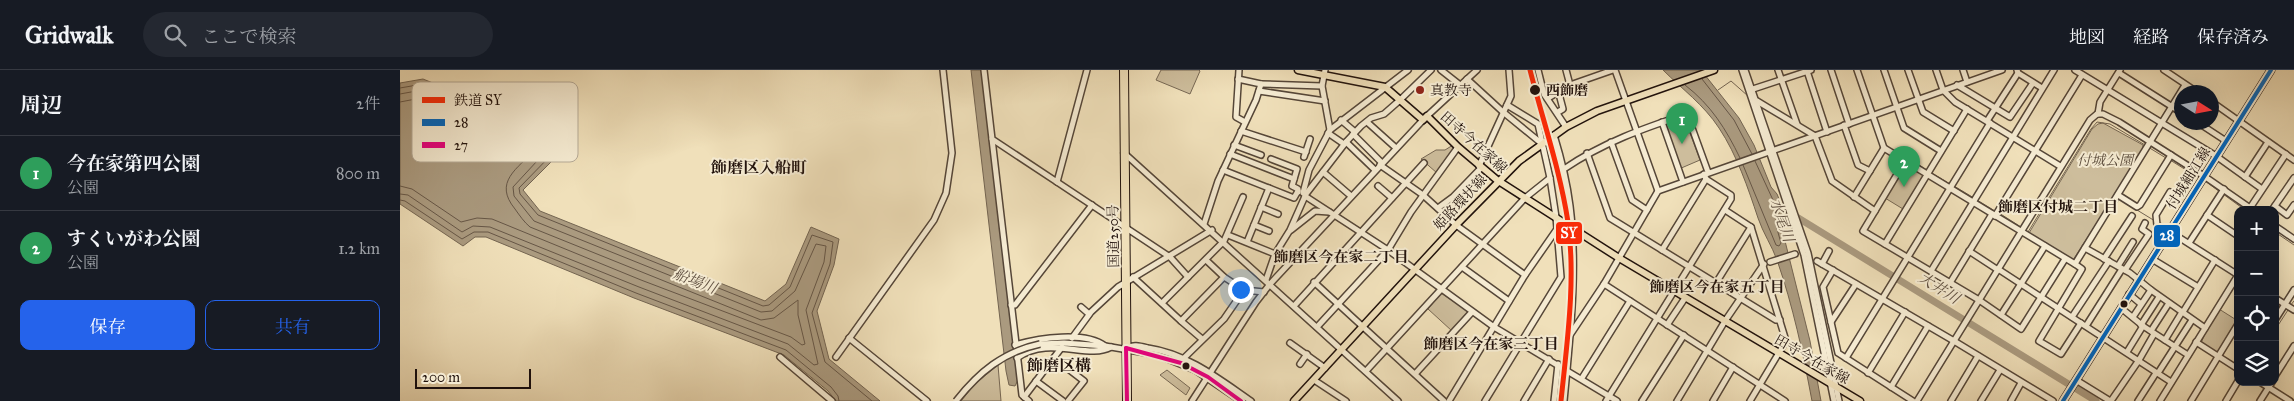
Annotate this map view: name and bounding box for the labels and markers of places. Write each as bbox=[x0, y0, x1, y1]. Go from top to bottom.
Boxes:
place label: 真教寺 bbox=[1430, 82, 1472, 99]
place label: 西飾磨 bbox=[1546, 82, 1588, 99]
marker: 西飾磨 bbox=[1528, 83, 1542, 97]
marker: 真教寺 bbox=[1414, 84, 1426, 96]
pin: 1 bbox=[1666, 103, 1698, 144]
pin: 2 bbox=[1888, 146, 1920, 187]
unlabelled marker bbox=[2119, 299, 2129, 309]
unlabelled marker bbox=[1181, 361, 1191, 371]

